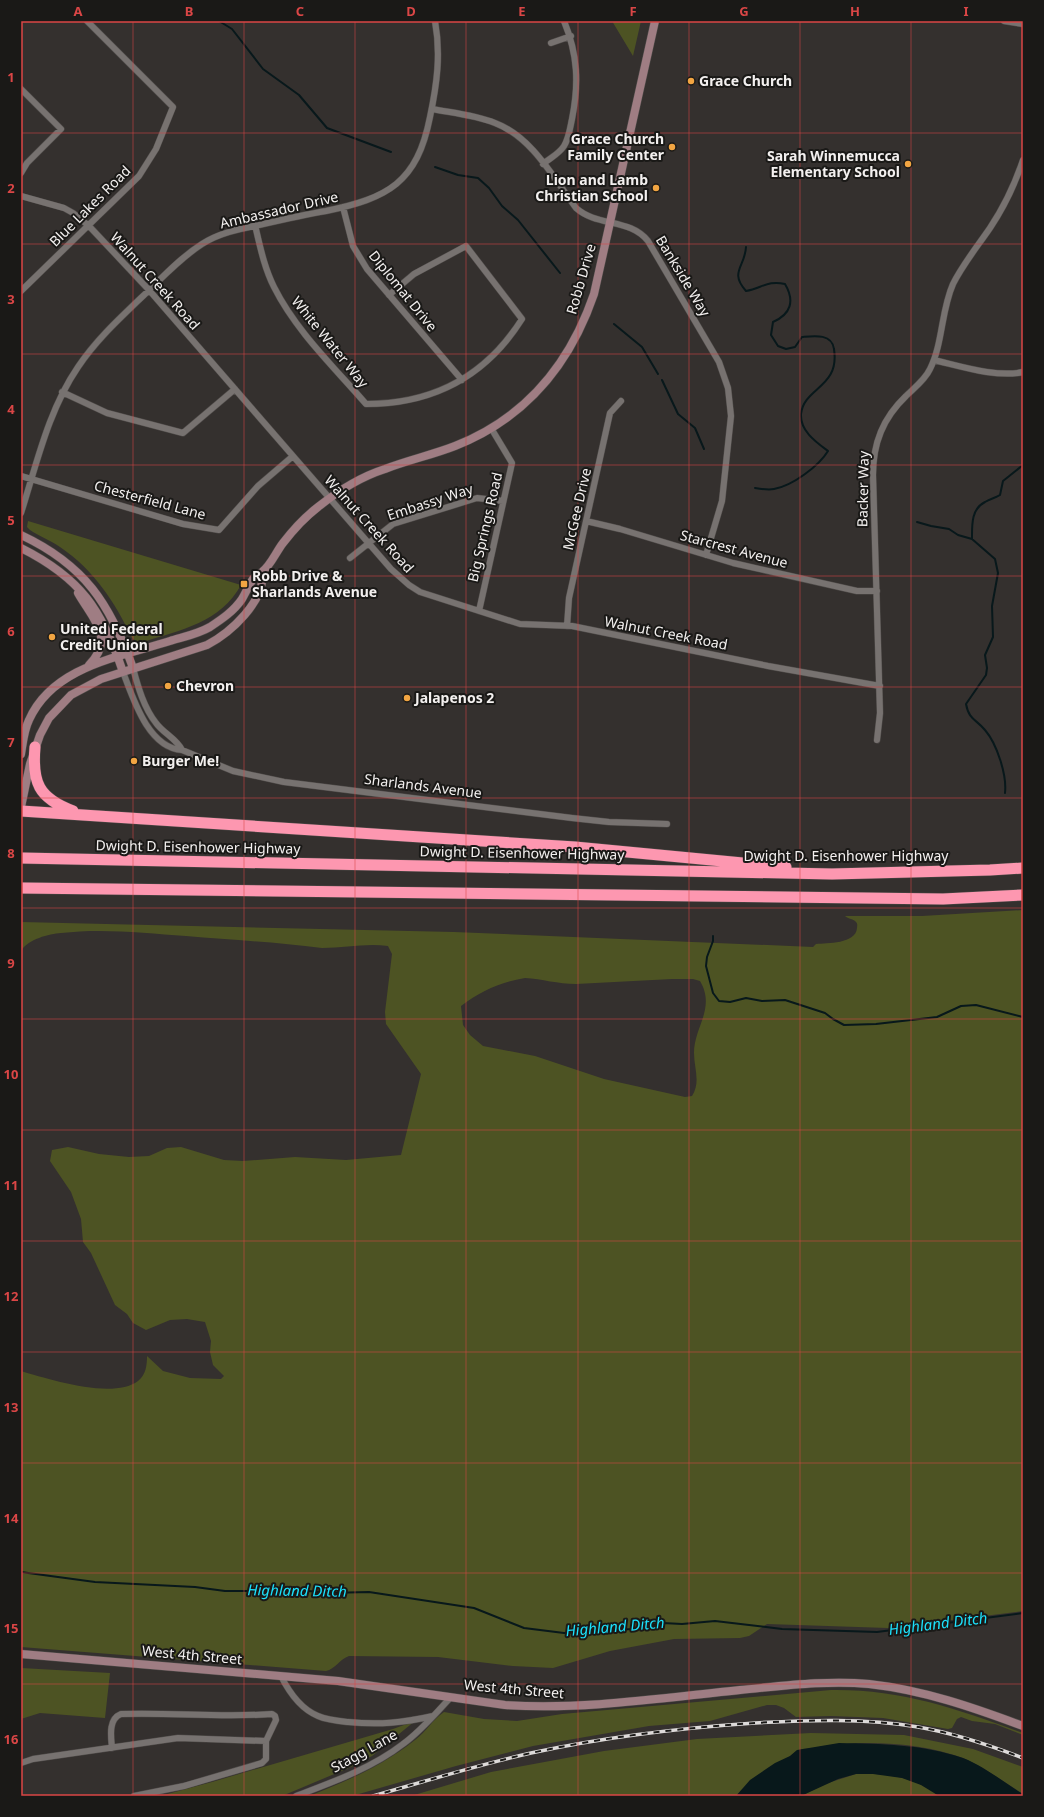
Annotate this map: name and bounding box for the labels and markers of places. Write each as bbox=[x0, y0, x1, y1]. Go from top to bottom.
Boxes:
place label: Grace Church bbox=[699, 71, 792, 90]
marker: Grace Church bbox=[686, 76, 696, 86]
place label: Grace Church Family Center bbox=[567, 129, 665, 164]
marker: Grace Church Family Center bbox=[667, 142, 677, 152]
place label: Sarah Winnemucca Elementary School bbox=[767, 146, 900, 181]
marker: Sarah Winnemucca Elementary School bbox=[903, 159, 913, 169]
place label: Lion and Lamb Christian School bbox=[535, 170, 648, 205]
marker: Lion and Lamb Christian School bbox=[651, 183, 661, 193]
place label: Robb Drive & Sharlands Avenue bbox=[252, 566, 377, 601]
marker: Robb Drive & Sharlands Avenue bbox=[239, 579, 249, 589]
place label: United Federal Credit Union bbox=[60, 619, 163, 654]
marker: United Federal Credit Union bbox=[47, 632, 57, 642]
place label: Chevron bbox=[176, 676, 234, 695]
marker: Chevron bbox=[163, 681, 173, 691]
place label: Jalapenos 2 bbox=[413, 688, 494, 707]
marker: Jalapenos 2 bbox=[402, 693, 412, 703]
place label: Burger Me! bbox=[142, 751, 219, 770]
marker: Burger Me! bbox=[129, 756, 139, 766]

